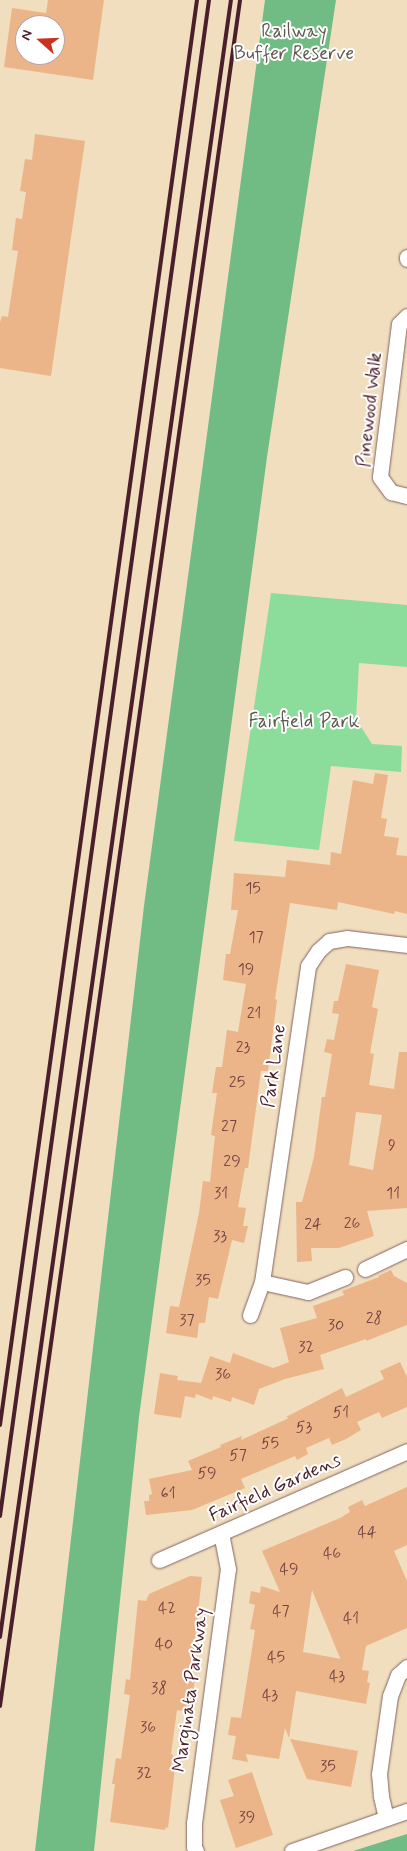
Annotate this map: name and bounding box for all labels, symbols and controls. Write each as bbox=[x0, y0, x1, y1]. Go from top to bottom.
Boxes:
north arrow bbox=[15, 15, 65, 65]
park label: Railway Buffer Reserve bbox=[233, 21, 355, 65]
text: N bbox=[17, 28, 37, 43]
street label: Pinewood Walk bbox=[352, 350, 388, 470]
park label: Fairfield Park bbox=[250, 711, 358, 733]
house number: 15 bbox=[245, 879, 261, 899]
house number: 17 bbox=[248, 928, 264, 948]
house number: 19 bbox=[238, 960, 254, 980]
house number: 21 bbox=[247, 1004, 261, 1024]
street label: Park Lane bbox=[257, 1023, 291, 1109]
house number: 23 bbox=[236, 1038, 250, 1058]
house number: 25 bbox=[229, 1073, 245, 1093]
house number: 27 bbox=[221, 1117, 237, 1137]
house number: 9 bbox=[388, 1136, 396, 1156]
house number: 29 bbox=[223, 1152, 241, 1172]
house number: 31 bbox=[214, 1184, 228, 1204]
house number: 11 bbox=[386, 1184, 400, 1204]
house number: 26 bbox=[344, 1214, 360, 1234]
house number: 24 bbox=[304, 1215, 322, 1235]
house number: 33 bbox=[213, 1227, 227, 1247]
house number: 35 bbox=[195, 1271, 211, 1291]
house number: 28 bbox=[366, 1309, 382, 1329]
house number: 37 bbox=[179, 1311, 195, 1331]
house number: 30 bbox=[328, 1316, 344, 1336]
house number: 32 bbox=[298, 1338, 314, 1358]
house number: 36 bbox=[215, 1365, 231, 1385]
house number: 51 bbox=[333, 1403, 349, 1423]
house number: 53 bbox=[296, 1418, 312, 1438]
house number: 55 bbox=[261, 1434, 279, 1454]
house number: 57 bbox=[229, 1446, 247, 1466]
street label: Fairfield Gardens bbox=[208, 1450, 342, 1526]
house number: 59 bbox=[197, 1464, 217, 1484]
house number: 61 bbox=[160, 1484, 176, 1504]
house number: 44 bbox=[357, 1523, 377, 1543]
house number: 46 bbox=[323, 1544, 341, 1564]
house number: 49 bbox=[280, 1560, 298, 1580]
house number: 42 bbox=[158, 1599, 176, 1619]
house number: 47 bbox=[272, 1602, 290, 1622]
street label: Marginata Parkway bbox=[169, 1609, 213, 1771]
house number: 41 bbox=[343, 1609, 359, 1629]
house number: 40 bbox=[155, 1635, 173, 1655]
house number: 45 bbox=[267, 1648, 285, 1668]
house number: 43 bbox=[329, 1667, 345, 1687]
house number: 38 bbox=[151, 1679, 167, 1699]
house number: 43 bbox=[262, 1686, 278, 1706]
house number: 36 bbox=[140, 1718, 156, 1738]
house number: 35 bbox=[320, 1757, 336, 1777]
house number: 32 bbox=[136, 1764, 152, 1784]
house number: 39 bbox=[239, 1808, 255, 1828]

